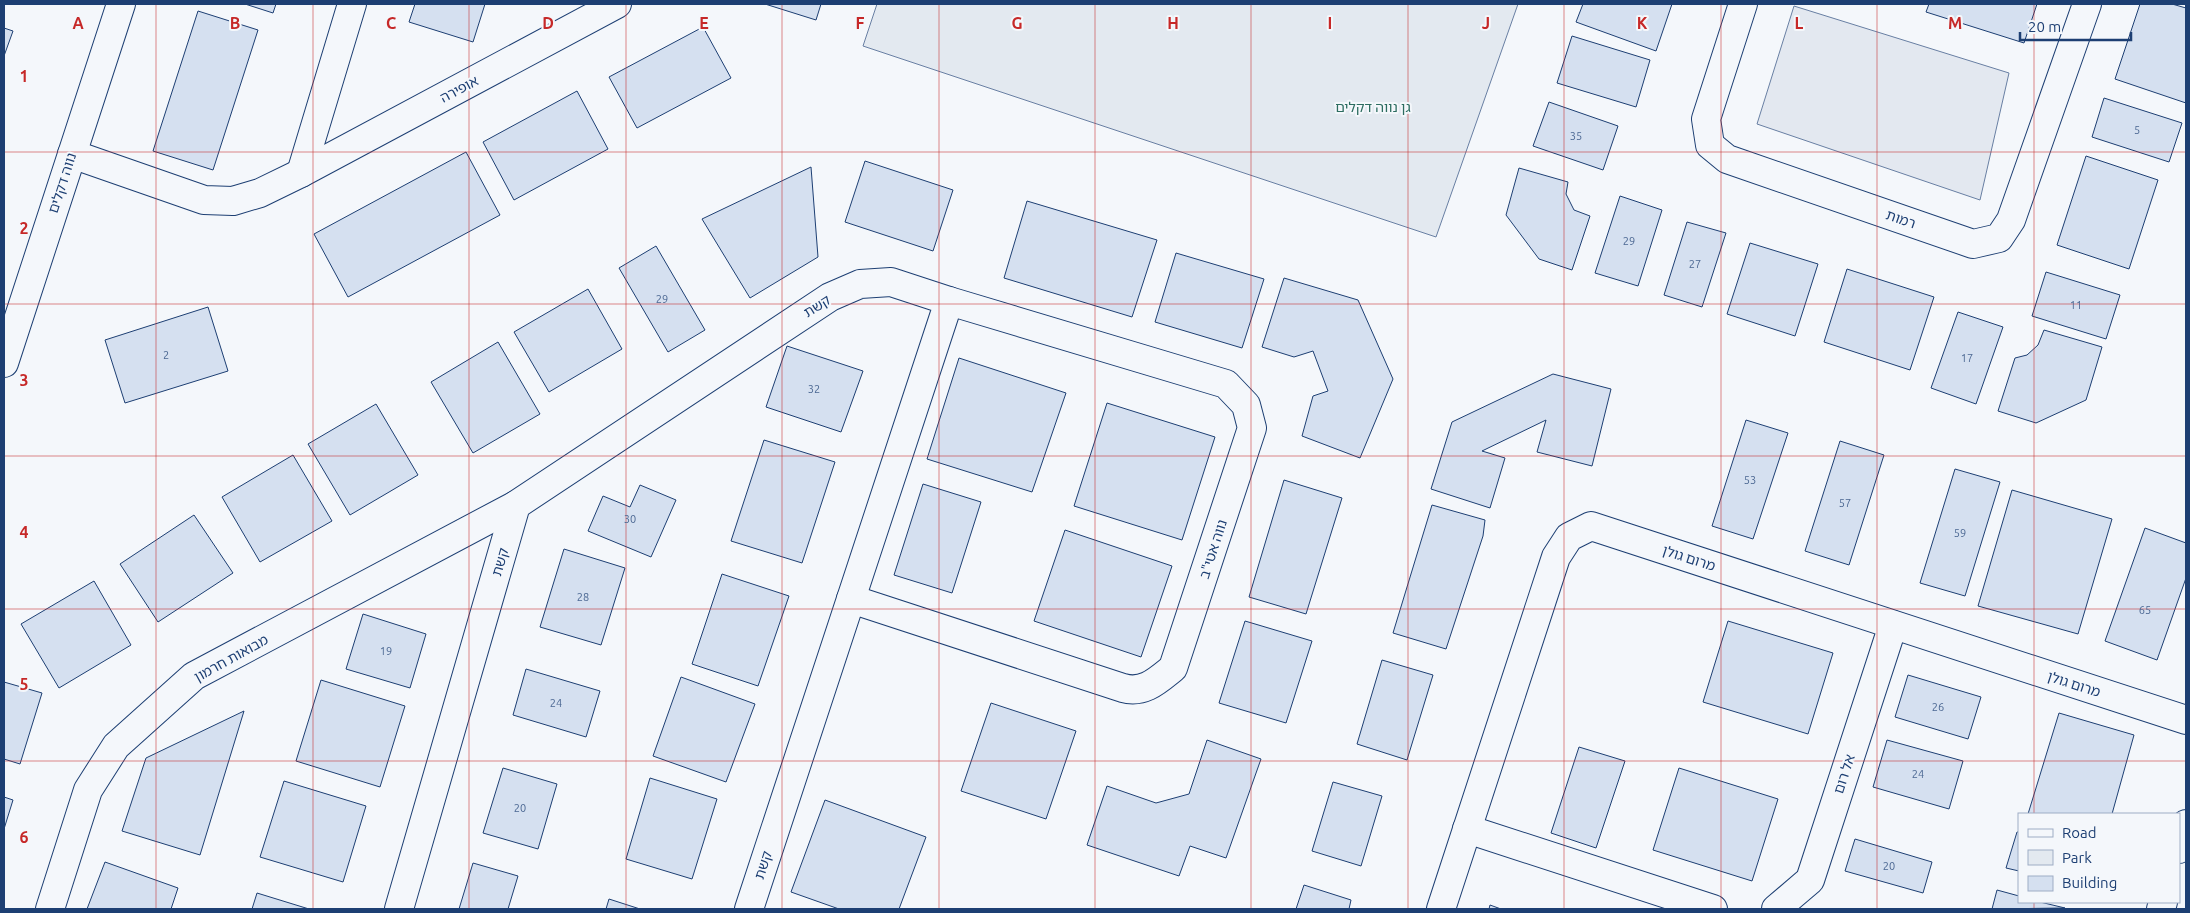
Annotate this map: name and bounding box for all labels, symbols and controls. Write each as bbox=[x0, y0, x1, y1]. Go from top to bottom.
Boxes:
scale bar bbox=[2020, 10, 2131, 42]
text: A bbox=[72, 14, 84, 32]
text: B bbox=[230, 14, 240, 32]
text: C bbox=[386, 14, 396, 32]
text: D bbox=[542, 14, 554, 32]
text: E bbox=[699, 14, 709, 32]
text: F bbox=[856, 14, 865, 32]
text: G bbox=[1011, 14, 1023, 32]
text: H bbox=[1167, 14, 1179, 32]
text: I bbox=[1328, 14, 1332, 32]
text: J bbox=[1482, 14, 1490, 32]
text: K bbox=[1637, 14, 1648, 32]
text: L bbox=[1795, 14, 1804, 32]
text: M bbox=[1948, 14, 1962, 32]
text: 20 m bbox=[2028, 18, 2061, 35]
text: 1 bbox=[19, 67, 29, 85]
street label: אופירה bbox=[437, 72, 481, 106]
park label: גן נווה דקלים bbox=[1335, 99, 1411, 115]
house number: 5 bbox=[2134, 124, 2140, 136]
house number: 35 bbox=[1570, 130, 1582, 142]
street label: נווה דקלים bbox=[45, 151, 79, 215]
street label: רמות bbox=[1884, 207, 1918, 231]
text: 2 bbox=[19, 219, 29, 237]
house number: 29 bbox=[1623, 235, 1635, 247]
house number: 27 bbox=[1689, 258, 1701, 270]
street label: קשת bbox=[801, 292, 834, 320]
house number: 29 bbox=[656, 293, 668, 305]
house number: 11 bbox=[2070, 299, 2082, 311]
house number: 2 bbox=[163, 349, 169, 361]
house number: 17 bbox=[1961, 352, 1973, 364]
text: 3 bbox=[19, 371, 29, 389]
house number: 32 bbox=[808, 383, 820, 395]
house number: 53 bbox=[1744, 474, 1756, 486]
house number: 57 bbox=[1839, 497, 1851, 509]
house number: 30 bbox=[624, 513, 636, 525]
street label: נווה אטי"ב bbox=[1196, 517, 1230, 581]
text: 4 bbox=[19, 523, 29, 541]
house number: 59 bbox=[1954, 527, 1966, 539]
street label: מרום גולן bbox=[1660, 542, 1718, 574]
street label: קשת bbox=[488, 546, 512, 578]
house number: 28 bbox=[577, 591, 589, 603]
house number: 65 bbox=[2139, 604, 2151, 616]
street label: מבואות חרמון bbox=[191, 631, 271, 685]
house number: 19 bbox=[380, 645, 392, 657]
street label: מרום גולן bbox=[2045, 668, 2103, 700]
text: 5 bbox=[19, 675, 29, 693]
house number: 24 bbox=[550, 697, 562, 709]
house number: 26 bbox=[1932, 701, 1944, 713]
street label: אל רום bbox=[1830, 752, 1858, 796]
house number: 24 bbox=[1912, 768, 1924, 780]
house number: 20 bbox=[514, 802, 526, 814]
legend bbox=[2018, 813, 2180, 903]
text: Road bbox=[2062, 824, 2097, 841]
text: 6 bbox=[19, 828, 29, 846]
street label: קשת bbox=[751, 849, 775, 881]
text: Park bbox=[2062, 849, 2092, 866]
house number: 20 bbox=[1883, 860, 1895, 872]
text: Building bbox=[2062, 874, 2117, 891]

